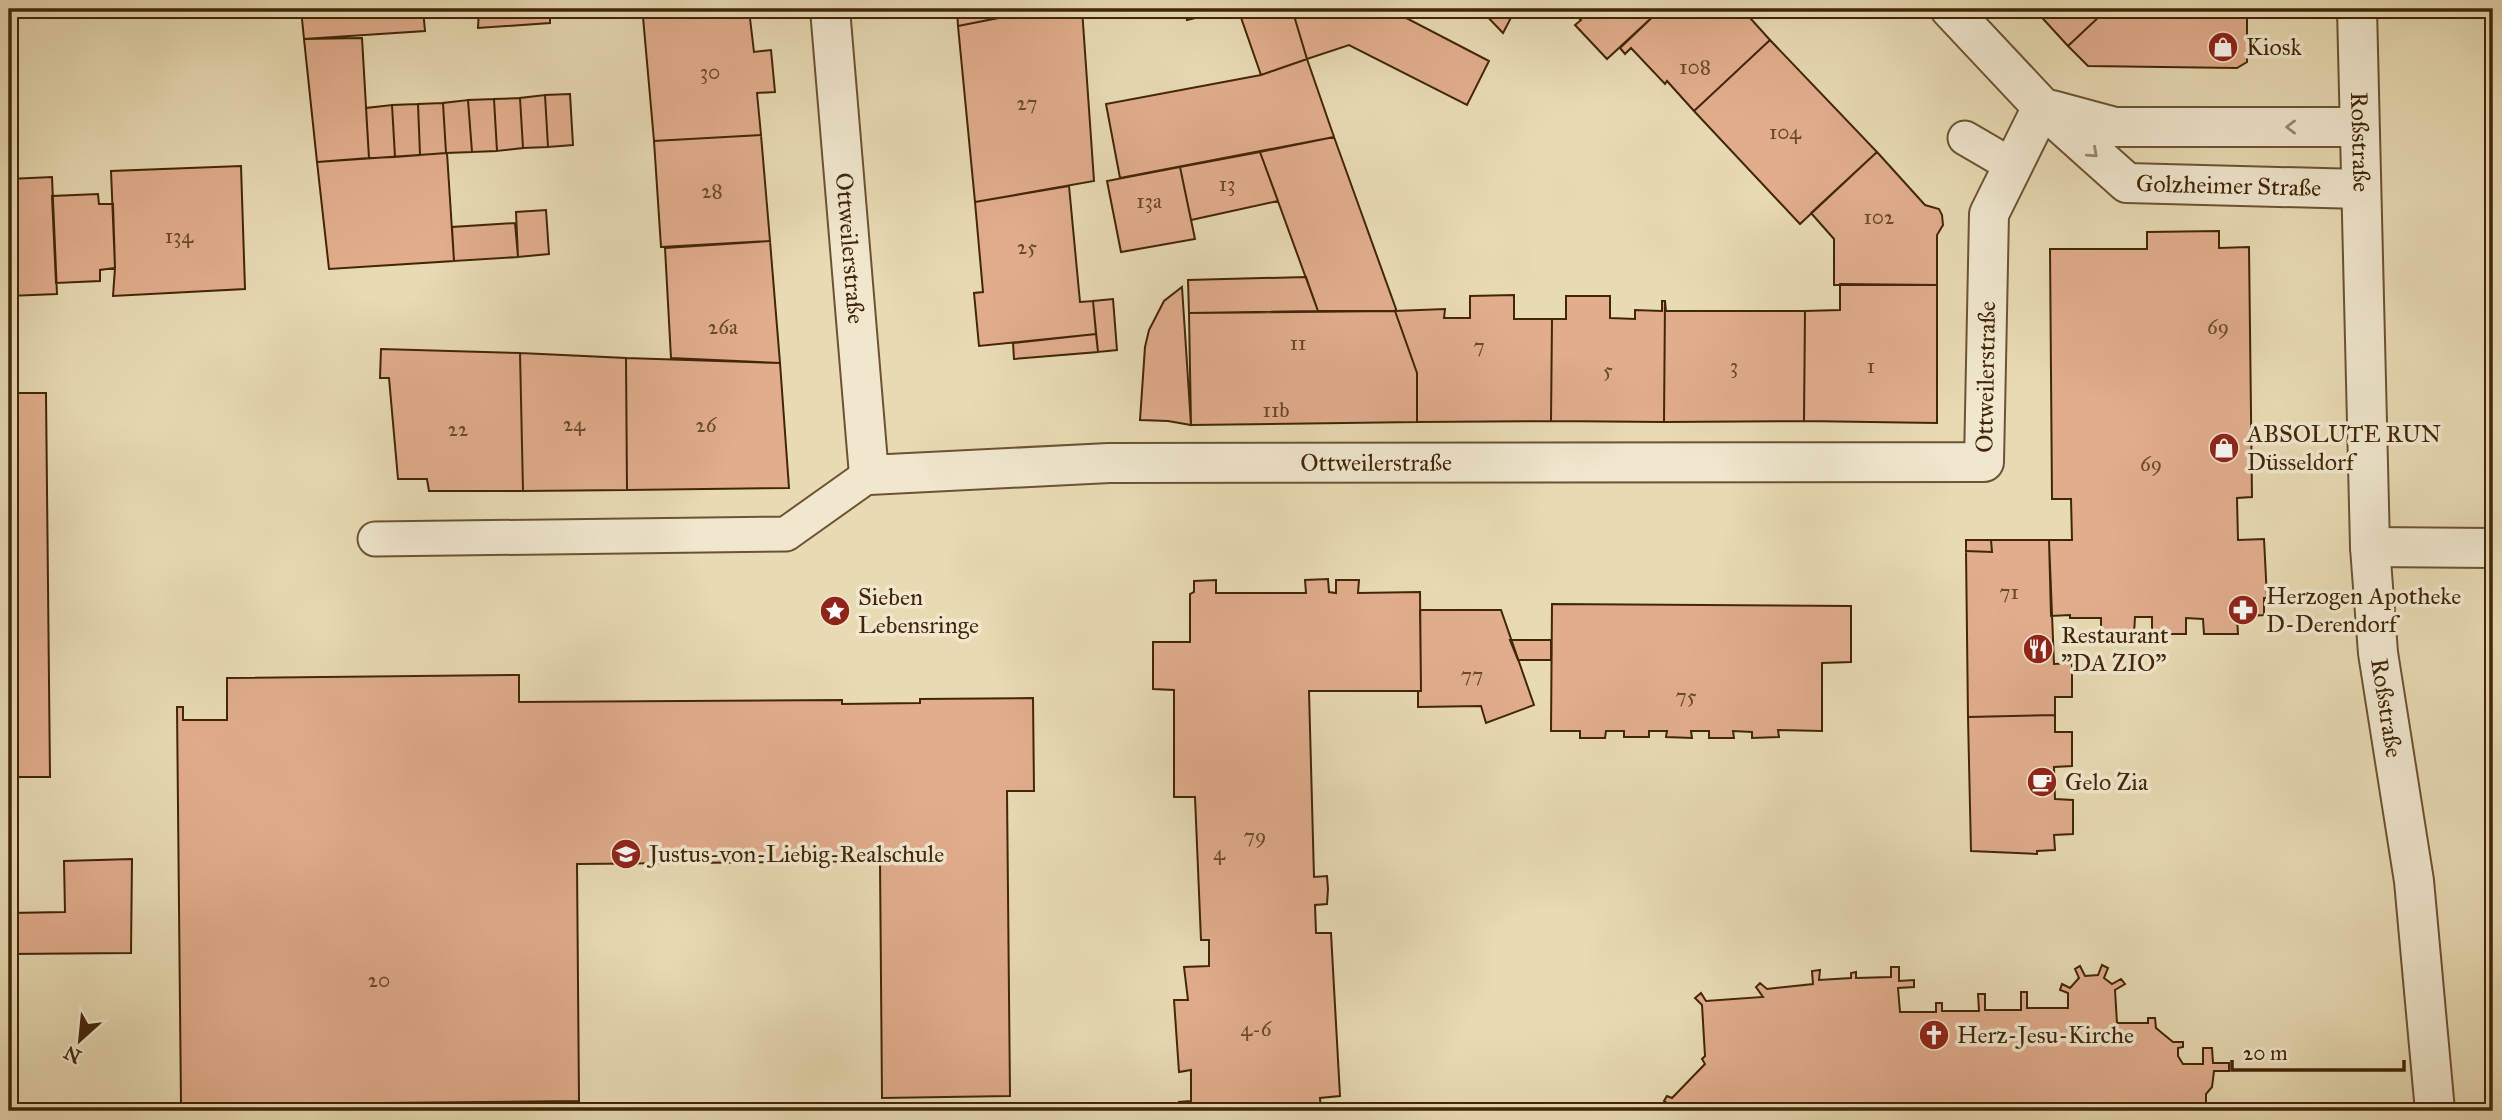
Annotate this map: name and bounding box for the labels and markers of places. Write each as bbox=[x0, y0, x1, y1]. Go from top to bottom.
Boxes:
shop icon: Kiosk bbox=[2206, 30, 2240, 64]
place label: Kiosk bbox=[2246, 32, 2302, 62]
place label: ABSOLUTE RUN Düsseldorf bbox=[2246, 419, 2441, 477]
shop icon: ABSOLUTE RUN Düsseldorf bbox=[2207, 431, 2241, 465]
place label: Herzogen Apotheke D-Derendorf bbox=[2266, 581, 2461, 639]
place label: Sieben Lebensringe bbox=[858, 582, 979, 640]
pharmacy icon: Herzogen Apotheke D-Derendorf bbox=[2226, 593, 2260, 627]
place icon: Sieben Lebensringe bbox=[818, 594, 852, 628]
place label: Restaurant "DA ZIO" bbox=[2061, 620, 2169, 678]
restaurant icon: Restaurant "DA ZIO" bbox=[2021, 632, 2055, 666]
cafe icon: Gelo Zia bbox=[2025, 765, 2059, 799]
place label: Gelo Zia bbox=[2065, 767, 2149, 797]
school or university icon: Justus-von-Liebig-Realschule bbox=[609, 837, 643, 871]
place label: Justus-von-Liebig-Realschule bbox=[646, 839, 944, 869]
church icon: Herz-Jesu-Kirche bbox=[1917, 1018, 1951, 1052]
place label: Herz-Jesu-Kirche bbox=[1957, 1020, 2134, 1050]

